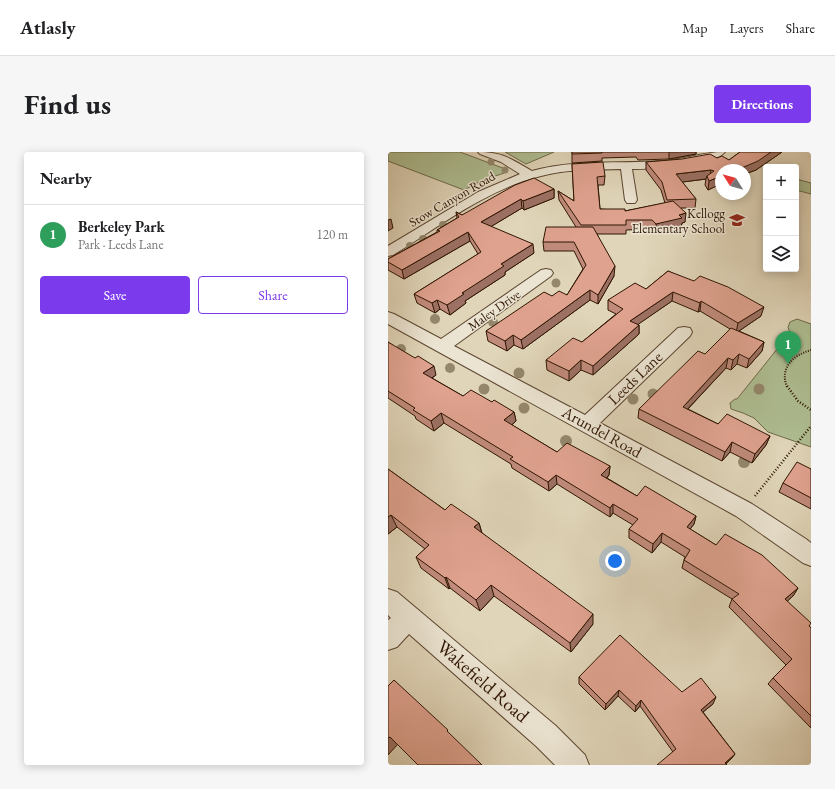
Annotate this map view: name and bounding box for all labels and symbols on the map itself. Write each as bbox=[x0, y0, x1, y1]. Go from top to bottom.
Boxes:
north arrow bbox=[715, 164, 751, 200]
street label: Stow Canyon Road bbox=[406, 167, 499, 231]
place label: Kellogg Elementary School bbox=[632, 205, 725, 237]
school or university icon: Kellogg Elementary School bbox=[728, 211, 746, 229]
street label: Maley Drive bbox=[464, 286, 524, 334]
pin: 1 bbox=[775, 331, 801, 364]
street label: Leeds Lane bbox=[603, 347, 667, 409]
street label: Arundel Road bbox=[557, 401, 646, 463]
your location bbox=[605, 551, 625, 571]
street label: Wakefield Road bbox=[432, 634, 535, 728]

